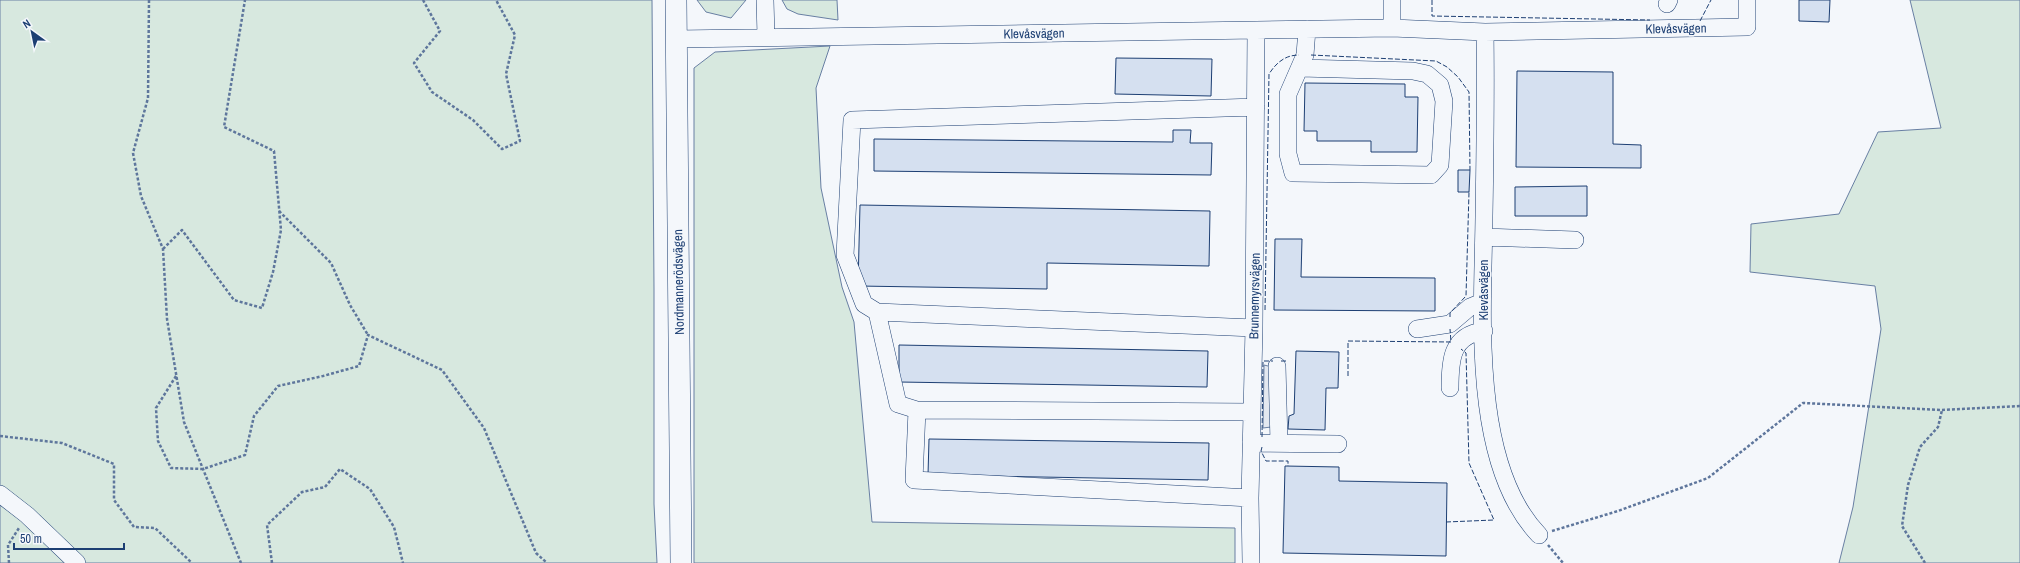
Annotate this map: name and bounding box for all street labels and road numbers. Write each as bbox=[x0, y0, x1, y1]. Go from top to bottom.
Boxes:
street label: Klevåsvägen bbox=[1645, 19, 1707, 38]
street label: Klevåsvägen bbox=[1003, 24, 1065, 43]
street label: Nordmannerödsvägen bbox=[669, 229, 688, 335]
street label: Brunnemyrsvägen bbox=[1245, 253, 1264, 339]
street label: Klevåsvägen bbox=[1475, 259, 1492, 321]

